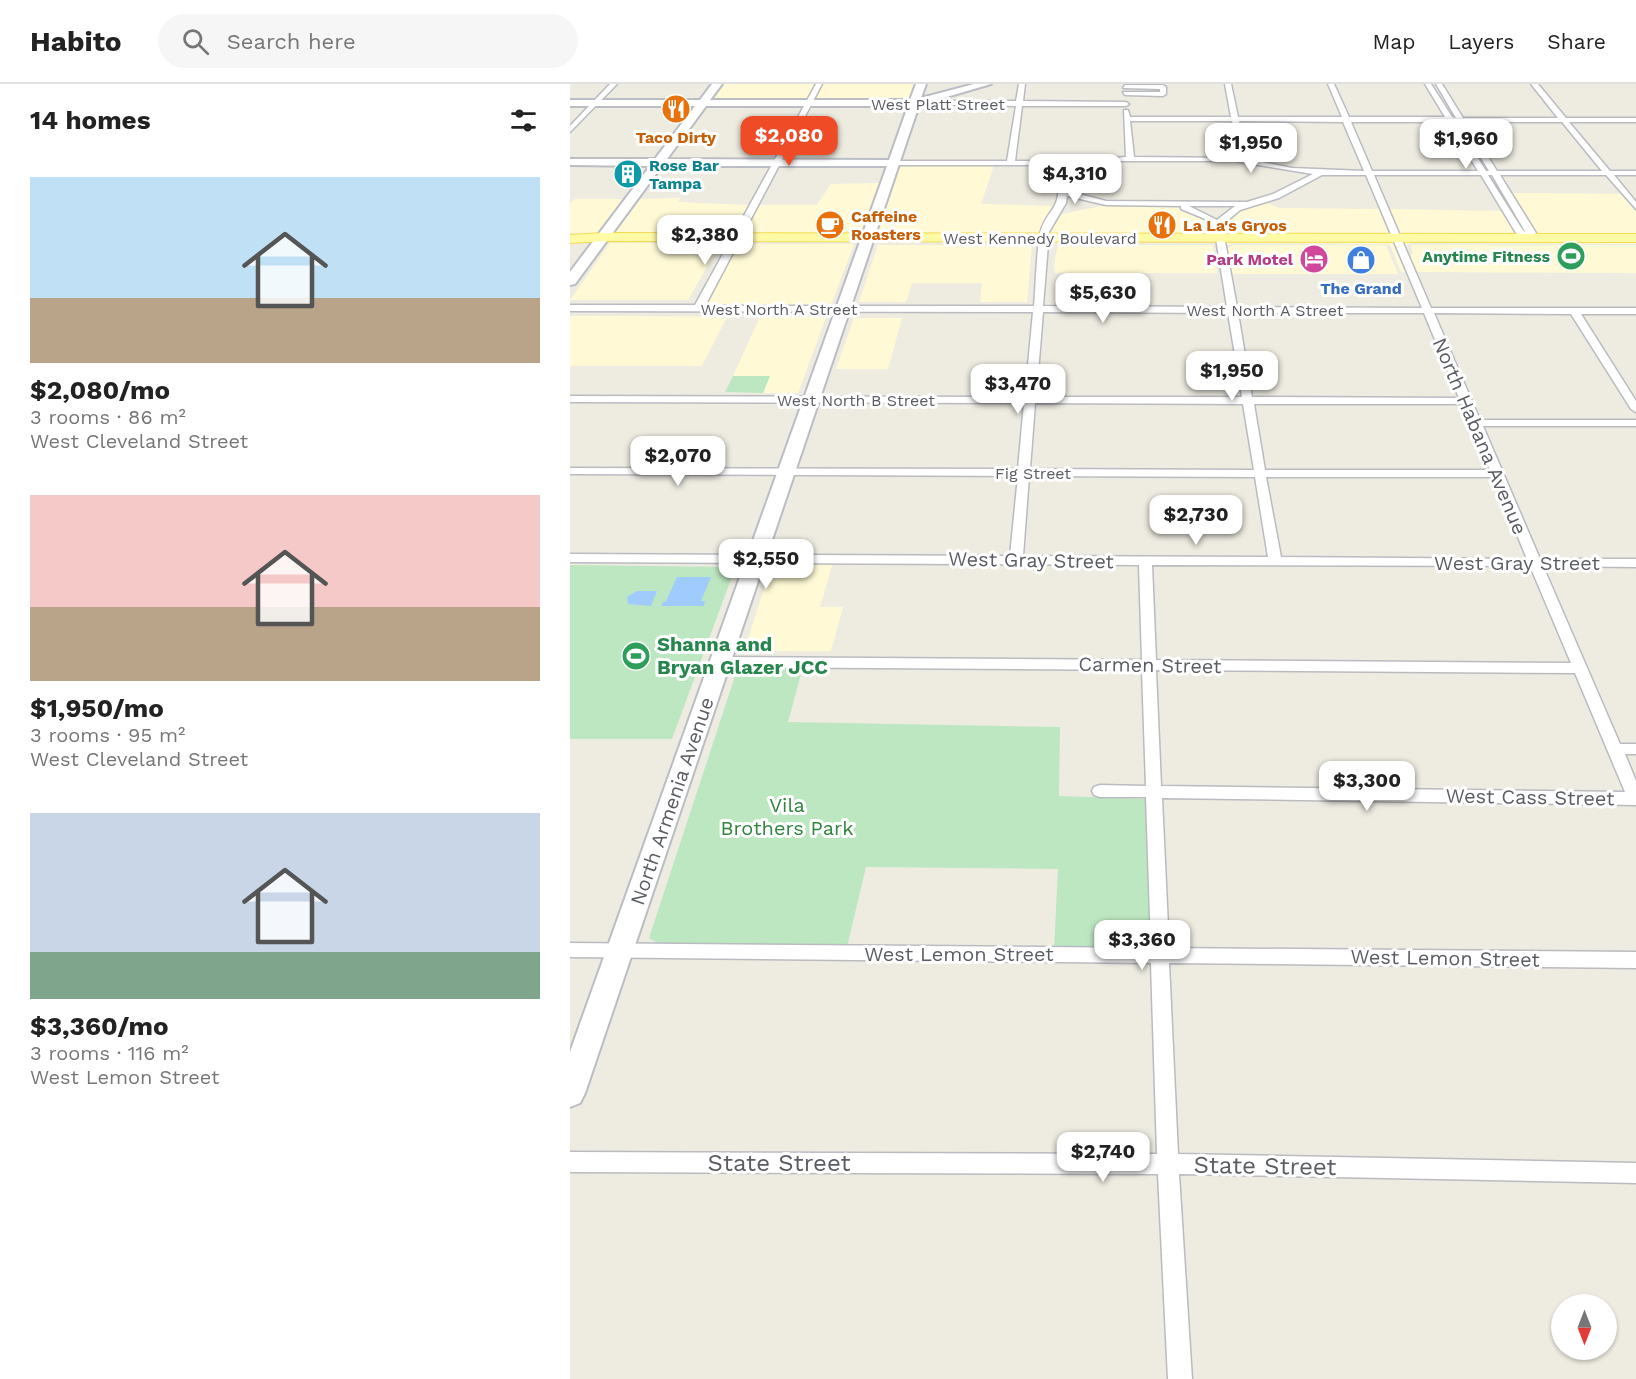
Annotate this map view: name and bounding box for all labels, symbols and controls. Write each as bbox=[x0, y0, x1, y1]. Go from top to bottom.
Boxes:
search box bbox=[158, 14, 578, 68]
text: Habito bbox=[30, 25, 122, 58]
icon: search bbox=[179, 25, 212, 58]
text: Search here bbox=[227, 29, 356, 54]
text: Map bbox=[1372, 29, 1415, 54]
text: Layers bbox=[1448, 29, 1514, 54]
text: Share bbox=[1547, 29, 1606, 54]
restaurant icon: Taco Dirty bbox=[660, 93, 692, 125]
street label: West Platt Street bbox=[871, 95, 1005, 114]
icon: filters bbox=[507, 104, 540, 137]
text: 14 homes bbox=[30, 105, 151, 135]
pin: $2,080 bbox=[740, 116, 838, 167]
pin: $1,960 bbox=[1417, 119, 1515, 170]
text: $2,080 bbox=[755, 123, 823, 147]
pin: $1,950 bbox=[1202, 123, 1300, 174]
text: $1,960 bbox=[1434, 126, 1498, 150]
place label: Taco Dirty bbox=[636, 128, 717, 147]
text: $1,950 bbox=[1219, 130, 1283, 154]
pin: $4,310 bbox=[1026, 154, 1124, 205]
place label: Rose Bar Tampa bbox=[649, 156, 719, 193]
building icon: Rose Bar Tampa bbox=[612, 158, 644, 190]
text: $4,310 bbox=[1043, 161, 1107, 185]
place label: Caffeine Roasters bbox=[851, 207, 921, 244]
cafe icon: Caffeine Roasters bbox=[814, 209, 846, 241]
restaurant icon: La La's Gryos bbox=[1146, 209, 1178, 241]
pin: $2,380 bbox=[656, 215, 754, 266]
icon: home bbox=[231, 216, 339, 324]
place label: La La's Gryos bbox=[1183, 216, 1287, 235]
text: $2,380 bbox=[671, 222, 739, 246]
street label: West Kennedy Boulevard bbox=[943, 229, 1137, 248]
sports icon: Anytime Fitness bbox=[1555, 240, 1587, 272]
hotel icon: Park Motel bbox=[1298, 243, 1330, 275]
shop icon: The Grand bbox=[1345, 244, 1377, 276]
place label: Anytime Fitness bbox=[1422, 247, 1550, 266]
place label: Park Motel bbox=[1206, 250, 1294, 269]
pin: $5,630 bbox=[1054, 273, 1152, 324]
place label: The Grand bbox=[1320, 279, 1402, 298]
text: $5,630 bbox=[1069, 280, 1137, 304]
street label: West North A Street bbox=[701, 300, 858, 319]
street label: West North A Street bbox=[1187, 301, 1344, 320]
street label: North Habana Avenue bbox=[1428, 334, 1532, 538]
pin: $1,950 bbox=[1183, 351, 1281, 402]
text: $1,950 bbox=[1200, 358, 1264, 382]
pin: $3,470 bbox=[969, 364, 1067, 415]
text: $3,470 bbox=[985, 371, 1051, 395]
text: $2,080/mo bbox=[30, 375, 170, 405]
street label: West North B Street bbox=[777, 391, 935, 410]
text: 3 rooms · 86 m² bbox=[30, 405, 186, 429]
text: West Cleveland Street bbox=[30, 429, 248, 453]
pin: $2,070 bbox=[629, 436, 727, 487]
text: $2,070 bbox=[644, 443, 712, 467]
street label: Fig Street bbox=[995, 464, 1071, 483]
pin: $2,730 bbox=[1147, 495, 1245, 546]
text: $2,730 bbox=[1163, 502, 1229, 526]
icon: home bbox=[231, 534, 339, 642]
pin: $2,550 bbox=[717, 539, 815, 590]
text: $2,550 bbox=[733, 546, 799, 570]
street label: West Gray Street bbox=[948, 547, 1115, 573]
street label: West Gray Street bbox=[1434, 551, 1600, 575]
place label: Shanna and Bryan Glazer JCC bbox=[657, 632, 828, 679]
sports icon: Shanna and Bryan Glazer JCC bbox=[620, 640, 652, 672]
street label: Carmen Street bbox=[1078, 652, 1222, 678]
text: $1,950/mo bbox=[30, 693, 164, 723]
street label: North Armenia Avenue bbox=[625, 694, 719, 908]
text: 3 rooms · 95 m² bbox=[30, 723, 185, 747]
text: West Cleveland Street bbox=[30, 747, 248, 771]
pin: $3,300 bbox=[1318, 761, 1416, 812]
text: $3,300 bbox=[1333, 768, 1401, 792]
street label: West Cass Street bbox=[1445, 784, 1615, 810]
park label: Vila Brothers Park bbox=[720, 793, 854, 840]
icon: home bbox=[231, 852, 339, 960]
pin: $3,360 bbox=[1093, 920, 1191, 971]
text: $3,360 bbox=[1108, 927, 1176, 951]
street label: West Lemon Street bbox=[864, 942, 1054, 966]
street label: West Lemon Street bbox=[1350, 944, 1541, 972]
text: $3,360/mo bbox=[30, 1011, 169, 1041]
text: 3 rooms · 116 m² bbox=[30, 1041, 189, 1065]
text: West Lemon Street bbox=[30, 1065, 219, 1089]
pin: $2,740 bbox=[1054, 1132, 1152, 1183]
text: $2,740 bbox=[1071, 1139, 1135, 1163]
street label: State Street bbox=[708, 1149, 850, 1177]
street label: State Street bbox=[1193, 1151, 1337, 1181]
north arrow bbox=[1551, 1294, 1617, 1360]
map controls bbox=[1551, 1294, 1617, 1360]

